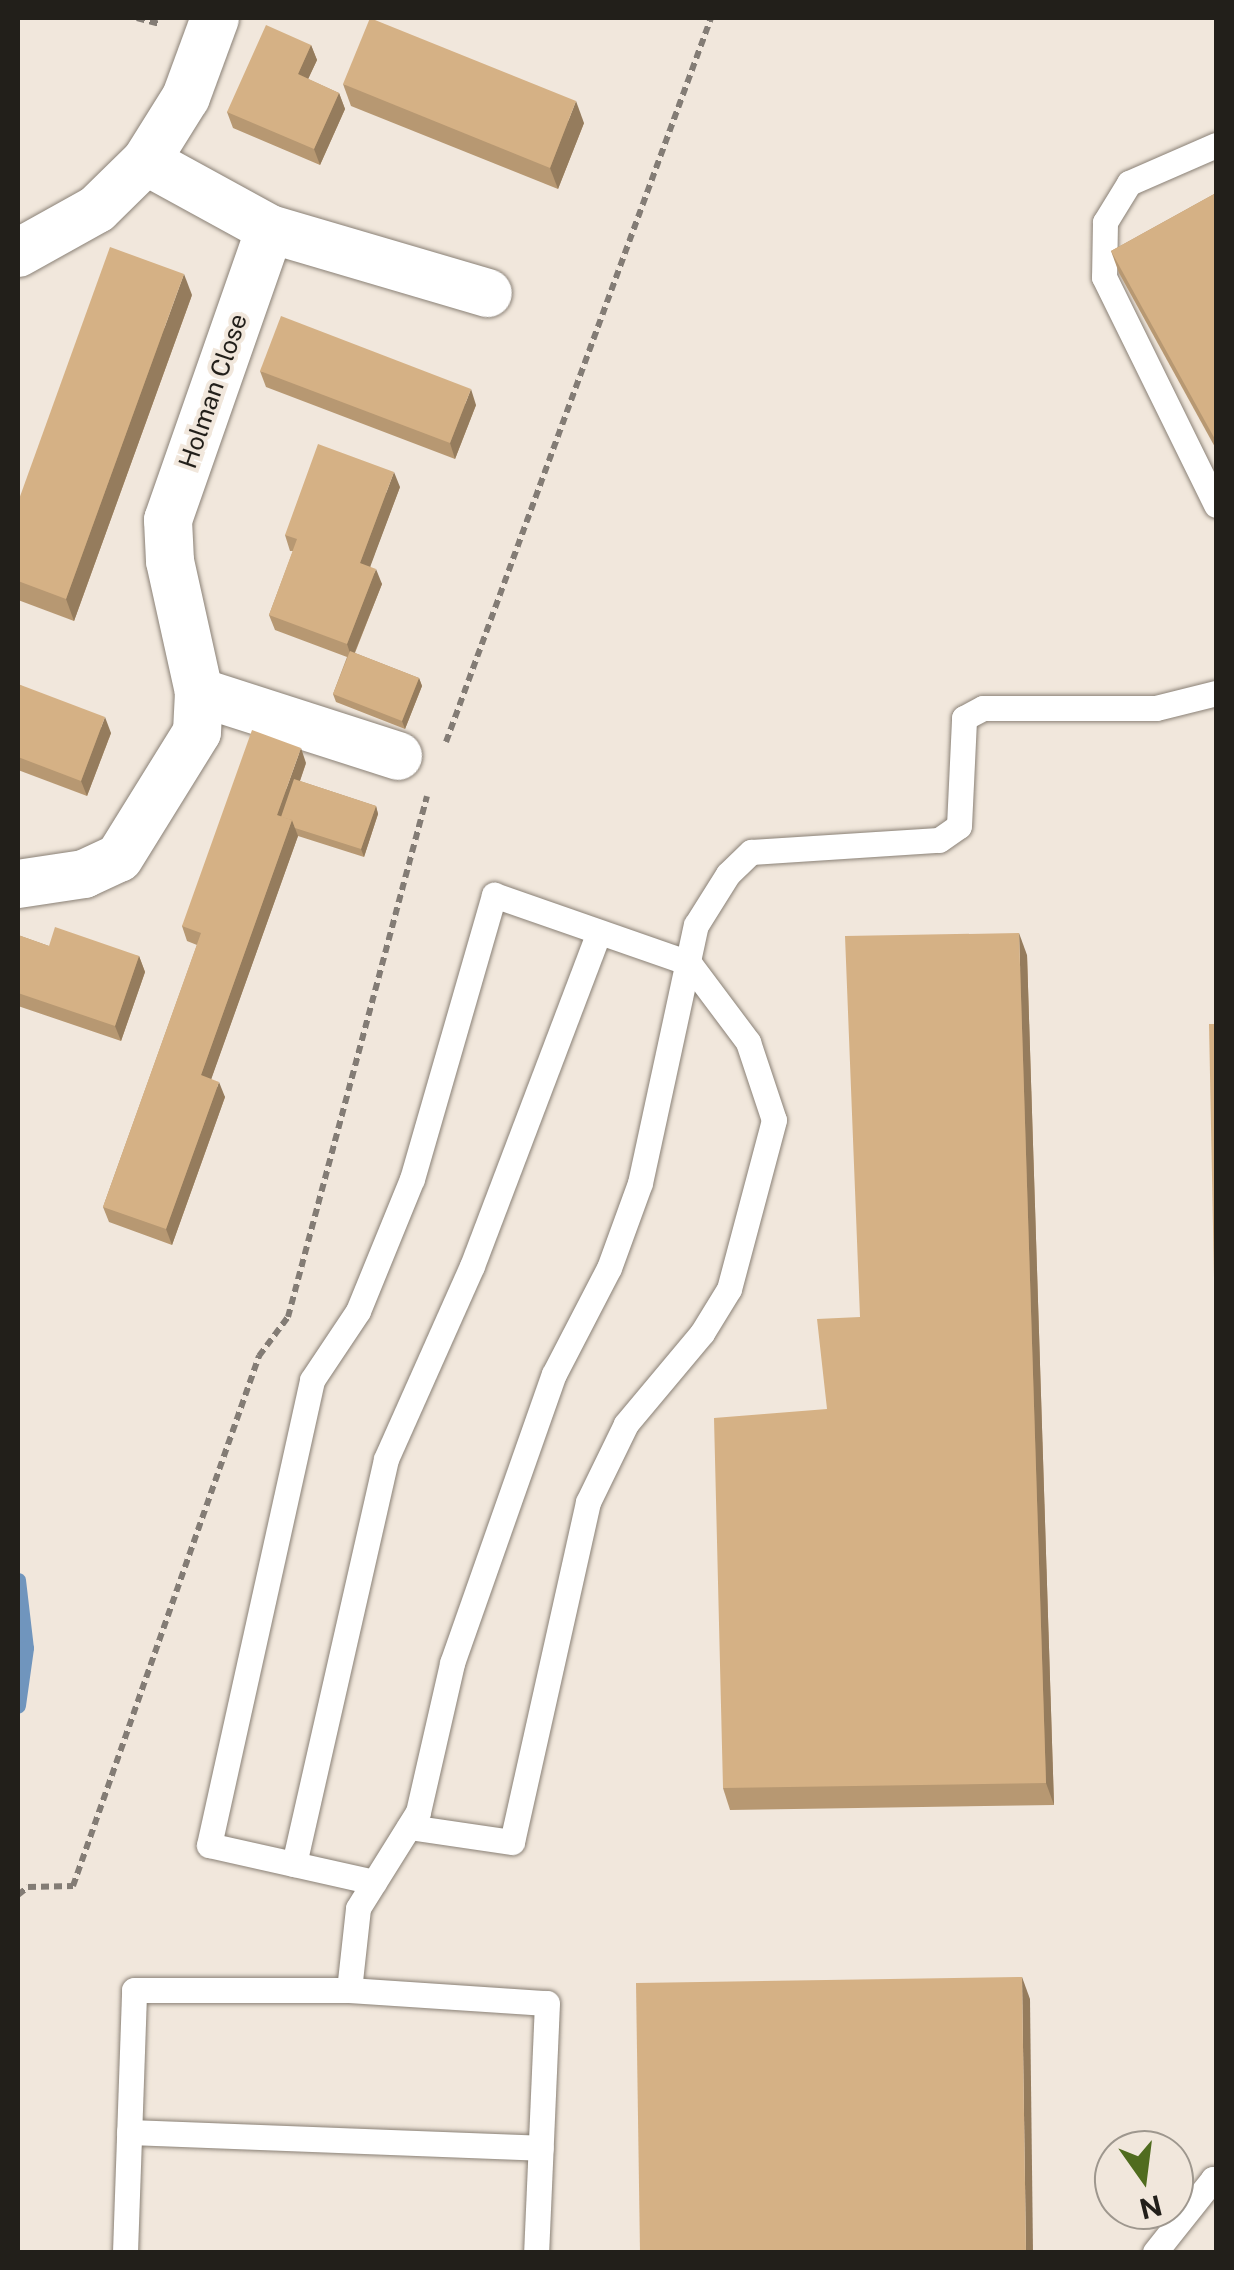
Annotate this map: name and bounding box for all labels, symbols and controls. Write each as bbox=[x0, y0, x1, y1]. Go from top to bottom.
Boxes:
street label: Holman Close bbox=[173, 310, 253, 472]
north arrow bbox=[1094, 2130, 1194, 2230]
text: N bbox=[1136, 2189, 1166, 2226]

